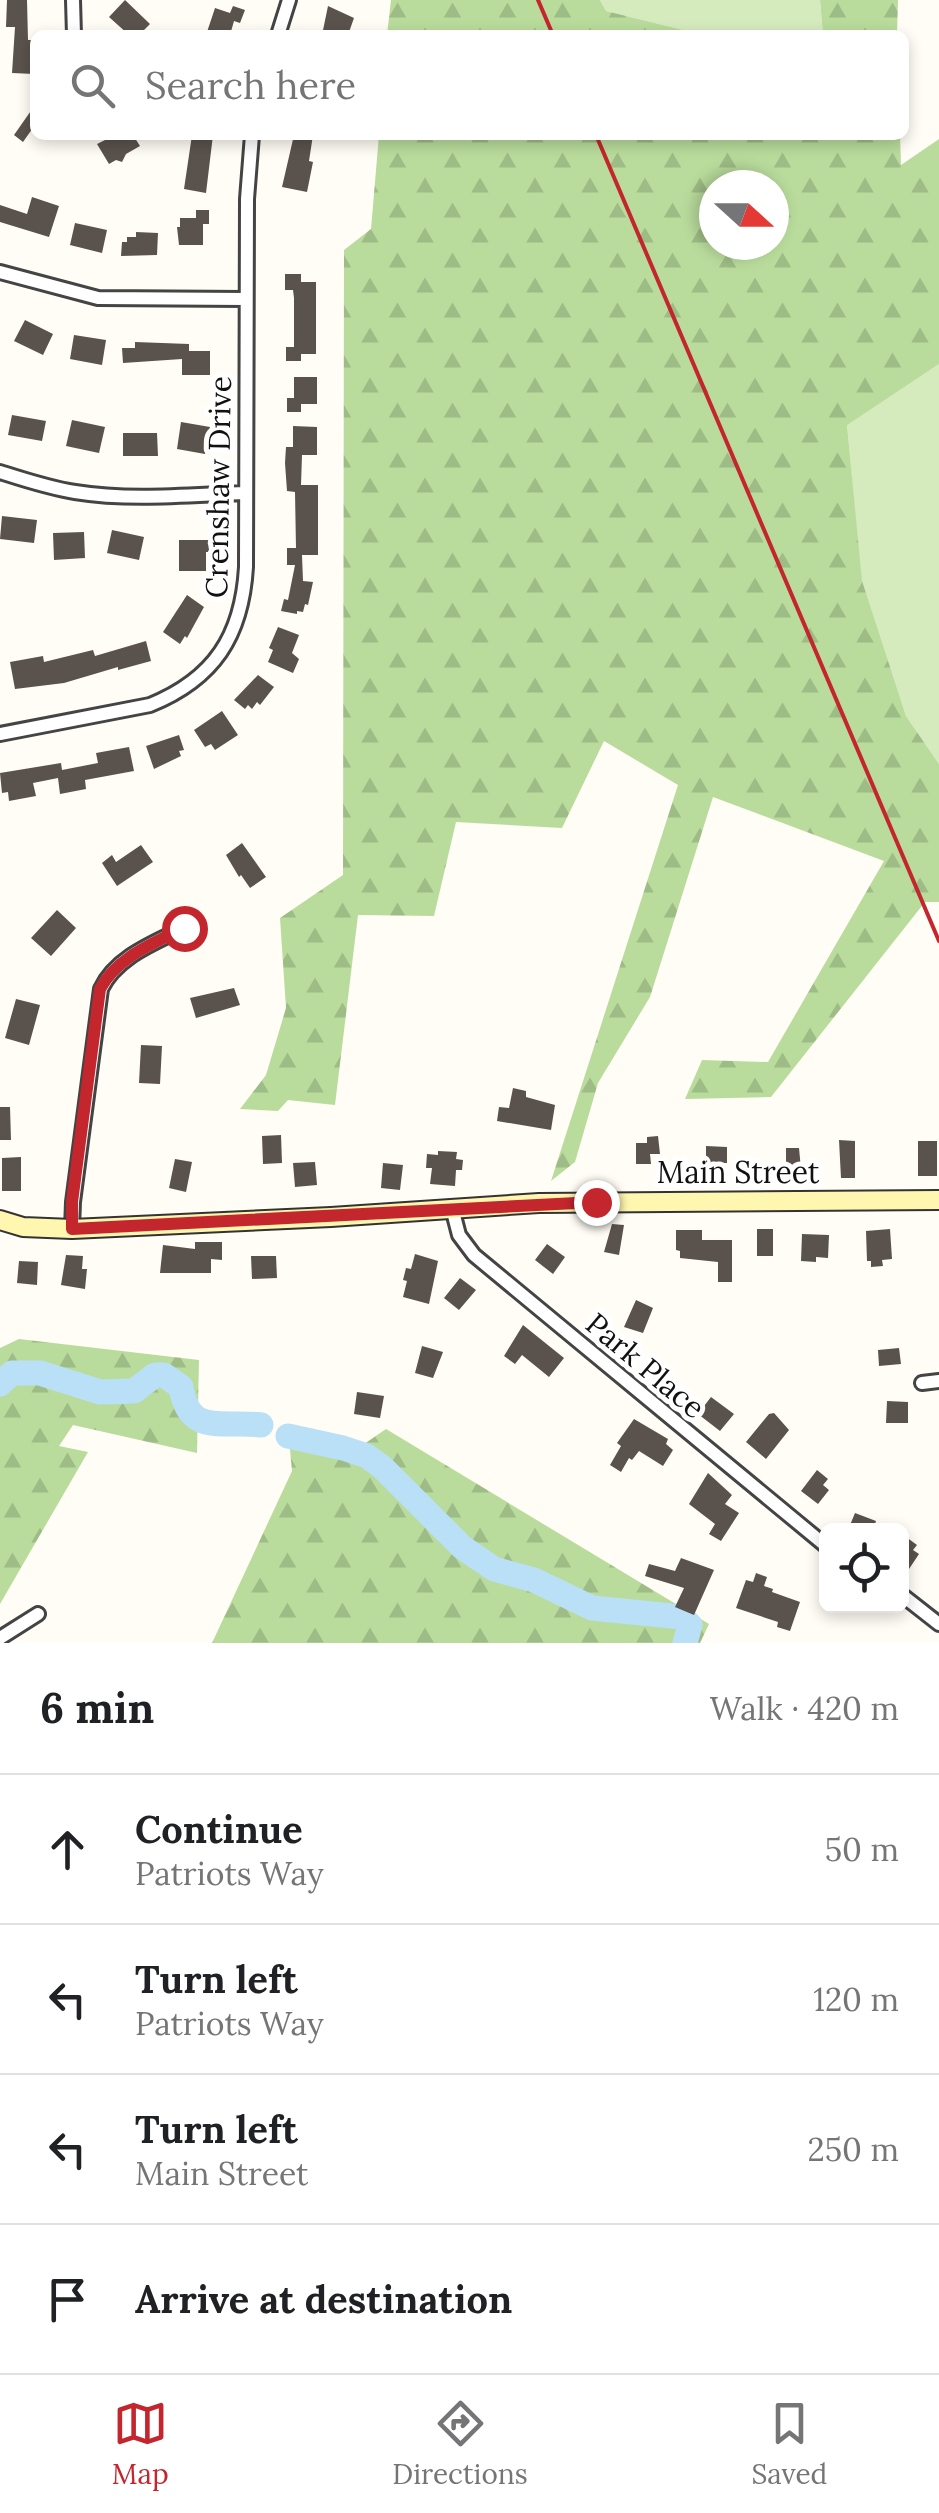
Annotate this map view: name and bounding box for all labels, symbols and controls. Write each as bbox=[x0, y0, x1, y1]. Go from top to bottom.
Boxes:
search box bbox=[30, 30, 909, 140]
icon: search bbox=[65, 58, 120, 113]
text: Search here bbox=[145, 61, 356, 109]
north arrow bbox=[699, 170, 789, 260]
street label: Crenshaw Drive bbox=[197, 376, 239, 598]
route start bbox=[162, 906, 208, 952]
street label: Main Street bbox=[657, 1153, 820, 1191]
route end bbox=[574, 1180, 620, 1226]
street label: Park Place bbox=[578, 1304, 713, 1426]
map controls bbox=[819, 1523, 909, 1613]
button: locate bbox=[819, 1523, 909, 1613]
text: 6 min bbox=[40, 1681, 154, 1735]
text: Walk · 420 m bbox=[710, 1688, 899, 1729]
text: Continue bbox=[135, 1805, 303, 1853]
icon: ahead bbox=[40, 1822, 95, 1877]
text: 50 m bbox=[825, 1829, 899, 1870]
text: Patriots Way bbox=[135, 1853, 324, 1894]
text: Turn left bbox=[135, 1955, 298, 2003]
icon: left bbox=[40, 1972, 95, 2027]
text: 120 m bbox=[813, 1979, 899, 2020]
text: Patriots Way bbox=[135, 2003, 324, 2044]
text: Turn left bbox=[135, 2105, 298, 2153]
icon: left bbox=[40, 2122, 95, 2177]
text: 250 m bbox=[807, 2129, 899, 2170]
text: Main Street bbox=[135, 2153, 308, 2194]
icon: arrive bbox=[40, 2272, 95, 2327]
text: Arrive at destination bbox=[135, 2275, 512, 2323]
tab: Map bbox=[112, 2396, 169, 2492]
tab: Directions bbox=[392, 2396, 528, 2492]
tab: Saved bbox=[751, 2396, 827, 2492]

